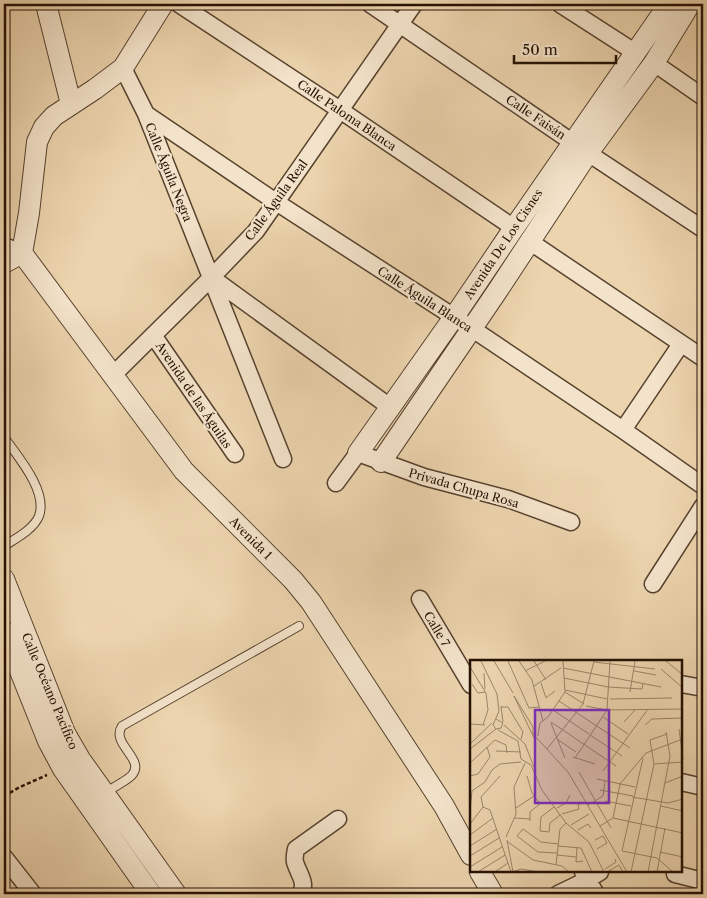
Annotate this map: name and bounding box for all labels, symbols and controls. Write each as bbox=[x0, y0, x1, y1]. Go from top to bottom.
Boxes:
scale bar bbox=[514, 32, 617, 64]
text: 50 m bbox=[522, 40, 558, 59]
street label: Calle Paloma Blanca bbox=[295, 76, 400, 154]
street label: Calle Faisán bbox=[503, 91, 569, 143]
street label: Calle Águila Negra bbox=[142, 120, 197, 224]
street label: Calle Águila Real bbox=[241, 156, 311, 244]
street label: Avenida De Los Cisnes bbox=[460, 186, 545, 303]
street label: Calle Águila Blanca bbox=[375, 262, 476, 336]
street label: Avenida de las Águilas bbox=[152, 337, 236, 451]
street label: Privada Chupa Rosa bbox=[407, 465, 522, 511]
street label: Avenida 1 bbox=[226, 513, 275, 562]
street label: Calle 7 bbox=[421, 609, 453, 649]
street label: Calle Océano Pacífico bbox=[19, 630, 81, 752]
inset map bbox=[470, 660, 682, 873]

